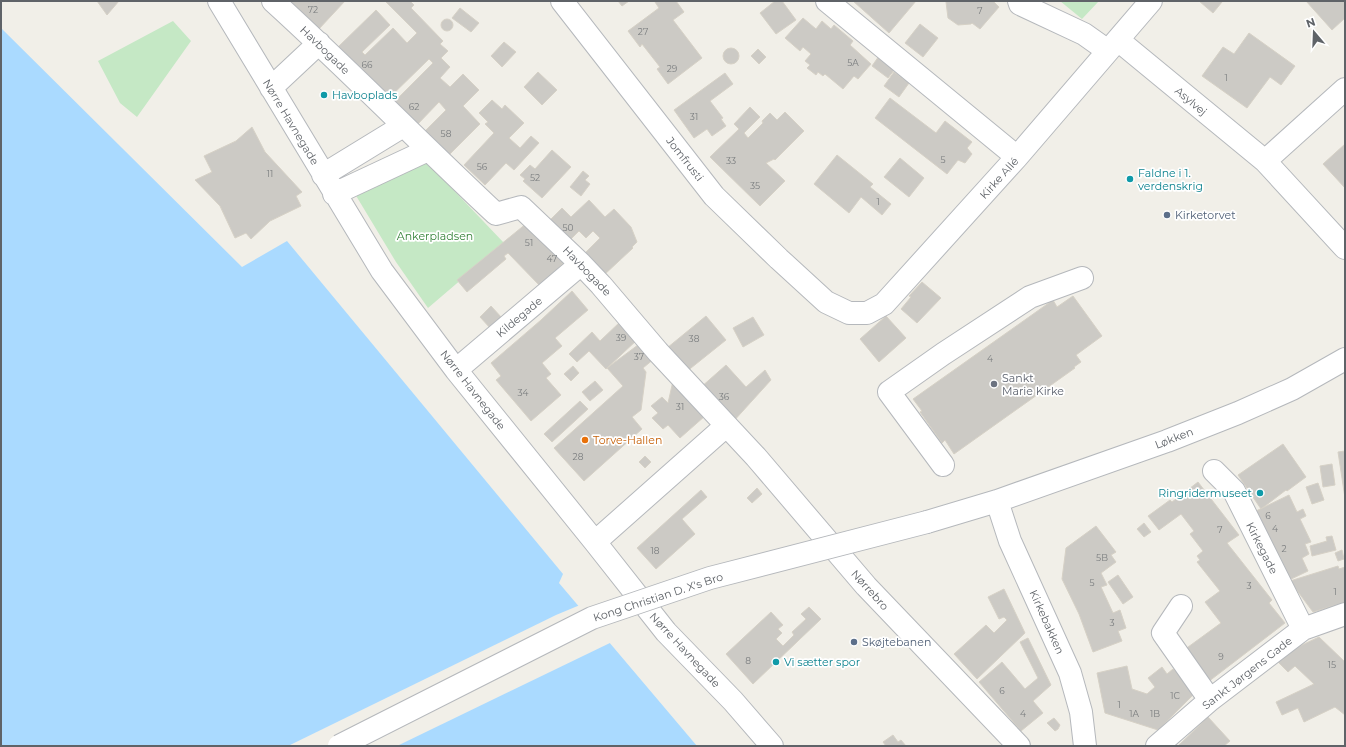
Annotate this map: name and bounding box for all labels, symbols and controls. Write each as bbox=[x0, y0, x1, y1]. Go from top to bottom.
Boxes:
house number: 72 bbox=[308, 4, 318, 15]
house number: 7 bbox=[977, 5, 983, 16]
north arrow bbox=[1294, 12, 1334, 52]
text: N bbox=[1304, 14, 1317, 31]
street label: Havbogade bbox=[297, 23, 353, 77]
house number: 27 bbox=[638, 26, 648, 37]
house number: 5A bbox=[847, 57, 859, 68]
house number: 66 bbox=[362, 59, 373, 70]
house number: 29 bbox=[667, 63, 678, 74]
house number: 1 bbox=[1224, 72, 1228, 83]
street label: Nørre Havnegade bbox=[260, 77, 322, 168]
street label: Asylvej bbox=[1172, 84, 1210, 118]
place label: Havboplads bbox=[332, 88, 398, 102]
marker: Havboplads bbox=[319, 90, 329, 100]
house number: 62 bbox=[409, 101, 419, 112]
house number: 31 bbox=[690, 111, 698, 122]
house number: 58 bbox=[441, 128, 452, 139]
street label: Jomfrusti bbox=[663, 133, 707, 184]
house number: 5 bbox=[940, 154, 946, 165]
street label: Kirke Allé bbox=[977, 154, 1022, 202]
house number: 33 bbox=[726, 155, 736, 166]
house number: 56 bbox=[477, 161, 488, 172]
place label: Faldne i 1. verdenskrig bbox=[1138, 166, 1203, 193]
house number: 11 bbox=[267, 168, 273, 179]
house number: 52 bbox=[530, 172, 540, 183]
marker: Faldne i 1. verdenskrig bbox=[1125, 174, 1135, 184]
house number: 35 bbox=[750, 180, 760, 191]
house number: 1 bbox=[876, 196, 880, 207]
place label: Kirketorvet bbox=[1175, 208, 1236, 222]
marker: Kirketorvet bbox=[1162, 210, 1172, 220]
house number: 50 bbox=[562, 222, 574, 233]
park label: Ankerpladsen bbox=[397, 229, 473, 243]
house number: 51 bbox=[525, 237, 533, 248]
street label: Havbogade bbox=[560, 243, 614, 299]
house number: 47 bbox=[547, 253, 557, 264]
street label: Kildegade bbox=[493, 293, 545, 340]
house number: 39 bbox=[616, 332, 627, 343]
house number: 38 bbox=[689, 333, 700, 344]
street label: Nørre Havnegade bbox=[437, 347, 509, 433]
house number: 37 bbox=[634, 351, 644, 362]
house number: 4 bbox=[987, 353, 993, 364]
place label: Sankt Marie Kirke bbox=[1002, 371, 1064, 398]
marker: Sankt Marie Kirke bbox=[989, 379, 999, 389]
house number: 34 bbox=[517, 387, 529, 398]
house number: 36 bbox=[719, 391, 730, 402]
house number: 31 bbox=[676, 401, 684, 412]
street label: Løkken bbox=[1153, 424, 1195, 452]
place label: Torve-Hallen bbox=[593, 433, 662, 447]
marker: Torve-Hallen bbox=[580, 435, 590, 445]
house number: 28 bbox=[573, 451, 584, 462]
place label: Ringridermuseet bbox=[1158, 486, 1253, 500]
marker: Ringridermuseet bbox=[1255, 488, 1265, 498]
house number: 6 bbox=[1265, 510, 1271, 521]
street label: Kirkegade bbox=[1243, 520, 1281, 577]
house number: 4 bbox=[1272, 523, 1278, 534]
house number: 7 bbox=[1217, 524, 1223, 535]
house number: 2 bbox=[1281, 543, 1287, 554]
house number: 18 bbox=[651, 545, 660, 556]
house number: 5B bbox=[1096, 552, 1108, 563]
street label: Nørrebro bbox=[848, 567, 892, 613]
street label: Kong Christian D. X's Bro bbox=[591, 569, 725, 625]
house number: 5 bbox=[1089, 577, 1095, 588]
house number: 3 bbox=[1246, 580, 1252, 591]
house number: 1 bbox=[1333, 586, 1337, 597]
street label: Kirkebakken bbox=[1027, 588, 1067, 656]
street label: Nørre Havnegade bbox=[647, 610, 724, 691]
house number: 3 bbox=[1109, 617, 1115, 628]
street label: Sankt Jørgens Gade bbox=[1199, 633, 1295, 712]
place label: Skøjtebanen bbox=[862, 635, 931, 649]
marker: Skøjtebanen bbox=[849, 637, 859, 647]
house number: 9 bbox=[1218, 651, 1224, 662]
house number: 8 bbox=[745, 655, 751, 666]
place label: Vi sætter spor bbox=[784, 655, 860, 669]
marker: Vi sætter spor bbox=[771, 657, 781, 667]
house number: 15 bbox=[1328, 659, 1336, 670]
house number: 6 bbox=[999, 685, 1005, 696]
house number: 1C bbox=[1170, 690, 1180, 701]
house number: 1 bbox=[1117, 699, 1121, 710]
house number: 4 bbox=[1020, 708, 1026, 719]
house number: 1A bbox=[1129, 708, 1139, 719]
house number: 1B bbox=[1150, 708, 1160, 719]

